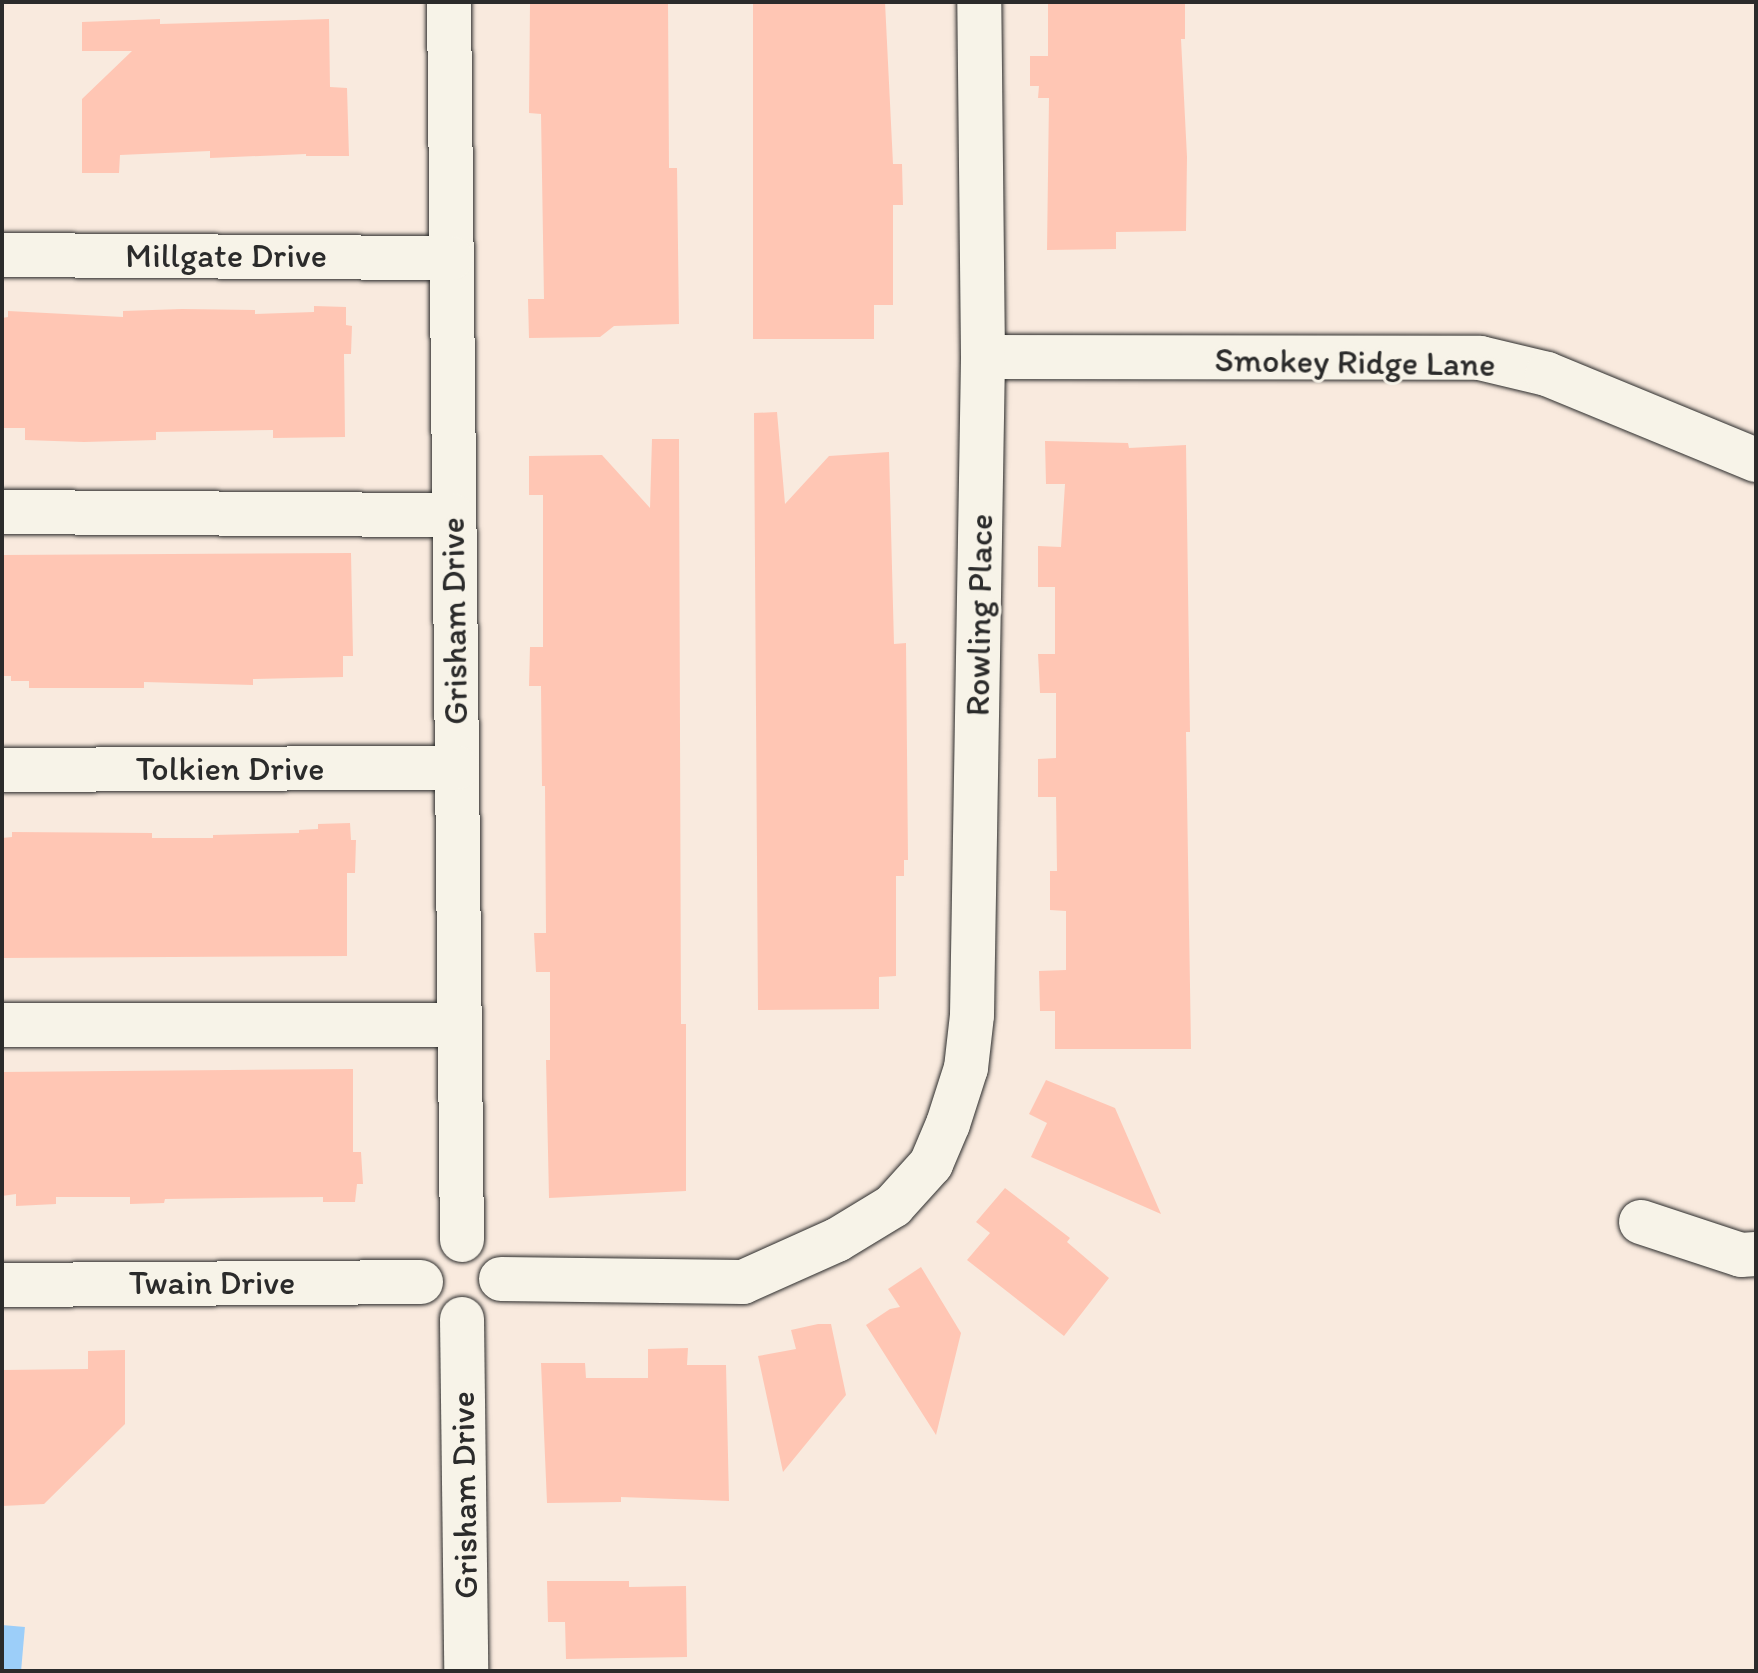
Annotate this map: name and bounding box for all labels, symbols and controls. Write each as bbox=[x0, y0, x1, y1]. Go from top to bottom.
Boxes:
street label: Millgate Drive bbox=[125, 236, 327, 276]
street label: Smokey Ridge Lane bbox=[1214, 339, 1496, 385]
street label: Rowling Place bbox=[957, 514, 1001, 716]
street label: Grisham Drive bbox=[432, 516, 476, 726]
street label: Tolkien Drive bbox=[136, 749, 324, 789]
street label: Twain Drive bbox=[128, 1263, 296, 1303]
street label: Grisham Drive bbox=[442, 1390, 486, 1600]

